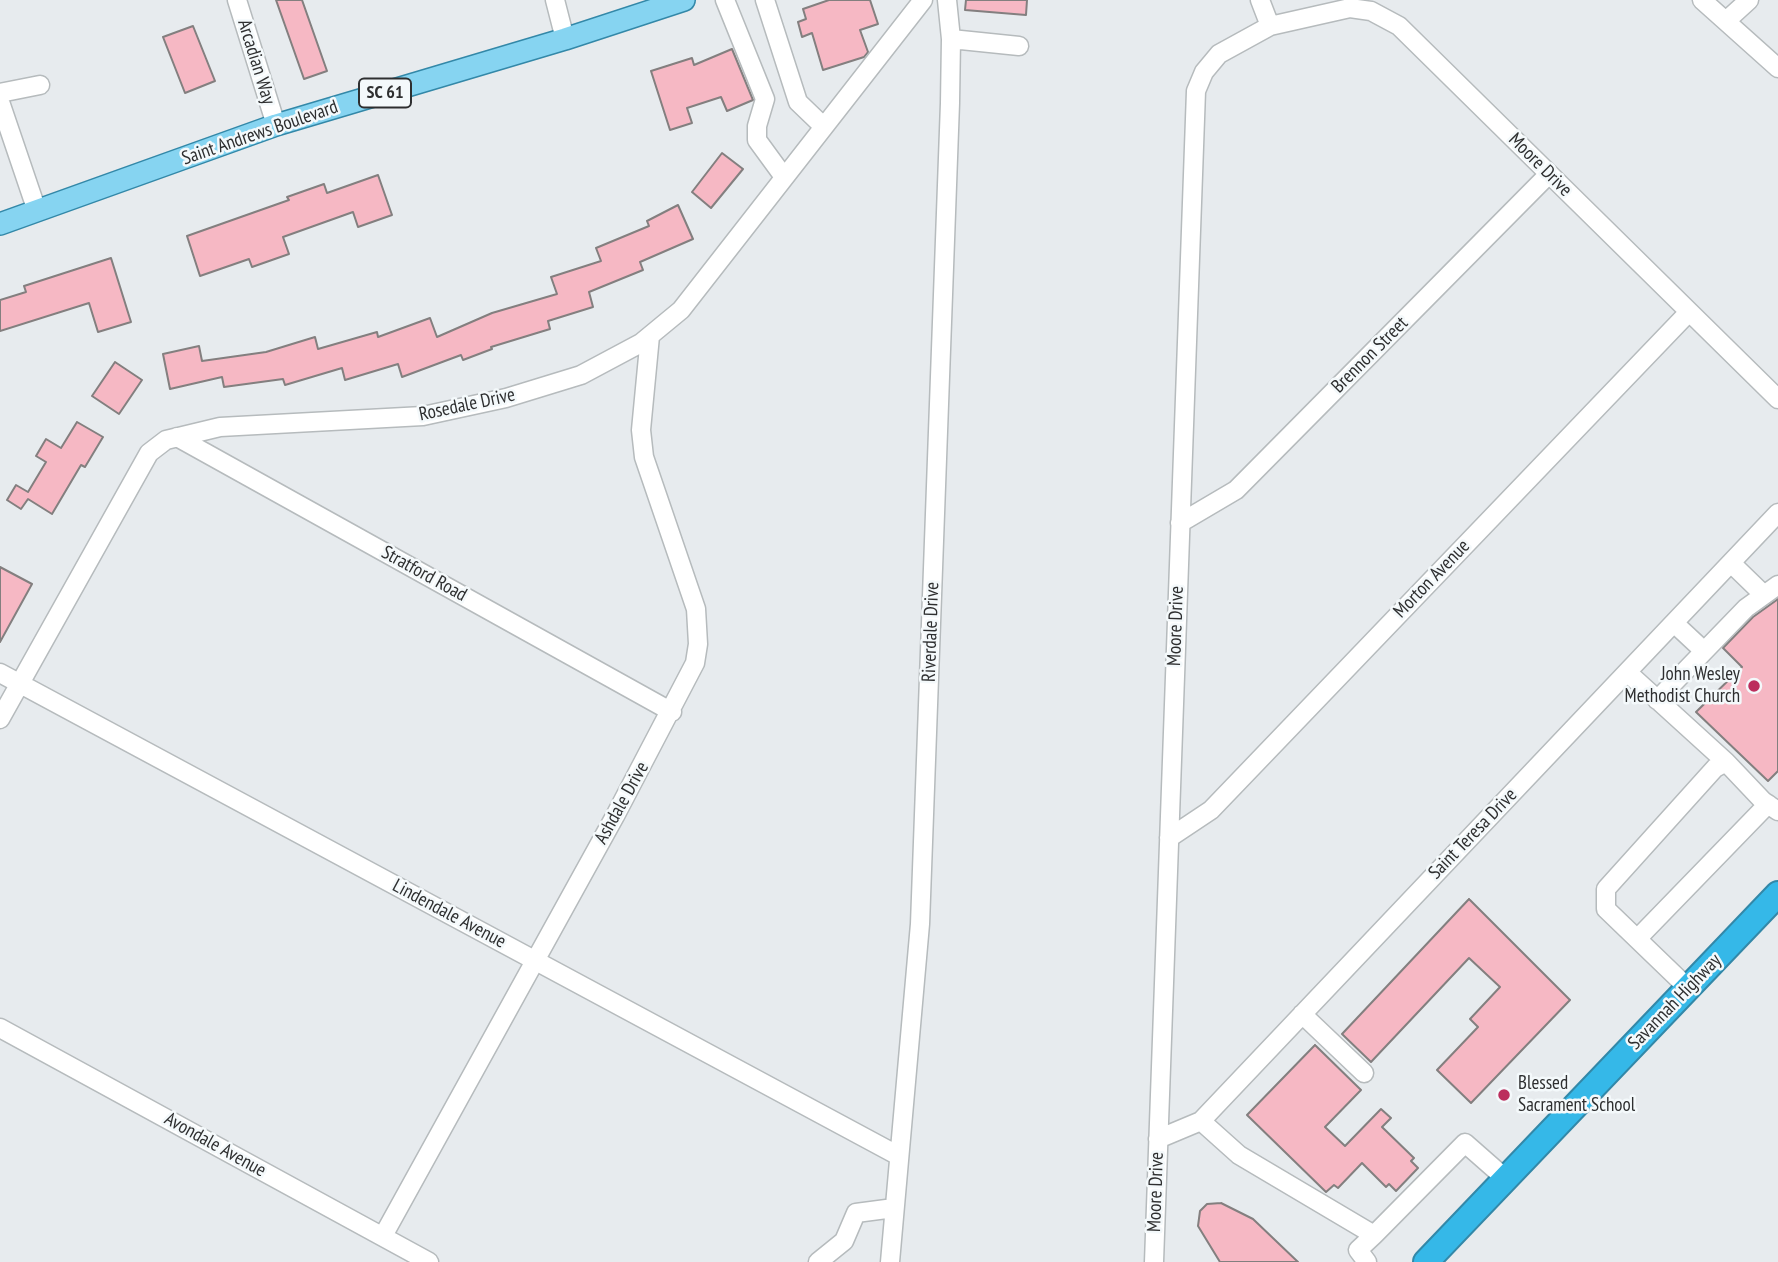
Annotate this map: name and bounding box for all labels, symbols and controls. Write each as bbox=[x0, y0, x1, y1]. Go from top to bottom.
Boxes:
street label: Arcadian Way bbox=[232, 17, 280, 107]
road number: SC 61 bbox=[359, 78, 411, 108]
street label: Saint Andrews Boulevard bbox=[179, 96, 341, 170]
street label: Moore Drive bbox=[1504, 129, 1576, 201]
street label: Brennon Street bbox=[1327, 312, 1413, 398]
street label: Rosedale Drive bbox=[417, 384, 517, 426]
street label: Morton Avenue bbox=[1389, 535, 1475, 623]
street label: Stratford Road bbox=[377, 541, 471, 607]
street label: Riverdale Drive bbox=[918, 581, 944, 683]
street label: Moore Drive bbox=[1163, 586, 1189, 666]
place label: John Wesley Methodist Church bbox=[1625, 664, 1740, 708]
marker: John Wesley Methodist Church bbox=[1746, 678, 1762, 694]
street label: Ashdale Drive bbox=[590, 758, 654, 848]
street label: Saint Teresa Drive bbox=[1424, 784, 1522, 884]
street label: Lindendale Avenue bbox=[388, 875, 510, 953]
street label: Savannah Highway bbox=[1624, 949, 1726, 1055]
place label: Blessed Sacrament School bbox=[1518, 1073, 1635, 1117]
marker: Blessed Sacrament School bbox=[1496, 1087, 1512, 1103]
street label: Avondale Avenue bbox=[160, 1108, 270, 1182]
street label: Moore Drive bbox=[1143, 1152, 1169, 1232]

